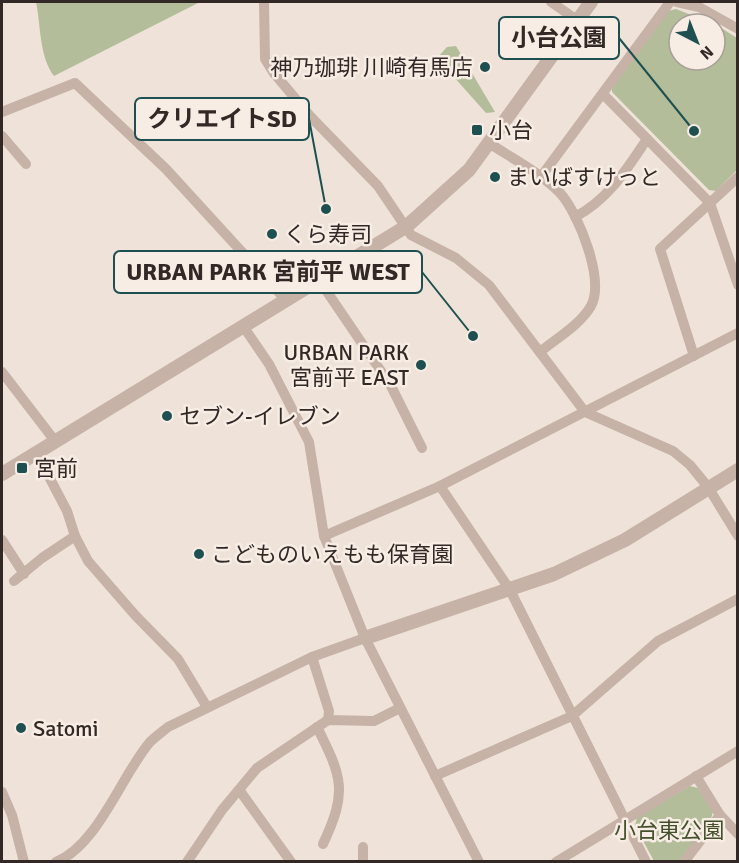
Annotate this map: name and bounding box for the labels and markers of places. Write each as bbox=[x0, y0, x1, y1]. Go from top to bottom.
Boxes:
callout: 小台公園 bbox=[499, 17, 619, 59]
place label: 神乃珈琲 川崎有馬店 bbox=[270, 54, 473, 81]
marker: 神乃珈琲 川崎有馬店 bbox=[478, 60, 492, 74]
callout: クリエイトSD bbox=[135, 98, 309, 140]
place label: 小台 bbox=[489, 117, 533, 144]
marker: 小台 bbox=[470, 123, 484, 137]
place label: まいばすけっと bbox=[507, 164, 661, 191]
marker: まいばすけっと bbox=[488, 170, 502, 184]
place label: くら寿司 bbox=[284, 221, 372, 248]
marker: くら寿司 bbox=[265, 227, 279, 241]
callout: URBAN PARK 宮前平 WEST bbox=[114, 251, 422, 293]
place label: URBAN PARK 宮前平 EAST bbox=[284, 339, 409, 391]
marker: URBAN PARK 宮前平 EAST bbox=[414, 358, 428, 372]
place label: セブン-イレブン bbox=[179, 403, 341, 430]
marker: セブン-イレブン bbox=[160, 409, 174, 423]
place label: 宮前 bbox=[34, 455, 78, 482]
marker: 宮前 bbox=[15, 461, 29, 475]
place label: こどものいえもも保育園 bbox=[211, 541, 453, 568]
marker: こどものいえもも保育園 bbox=[192, 547, 206, 561]
place label: Satomi bbox=[33, 715, 99, 742]
marker: Satomi bbox=[14, 721, 28, 735]

